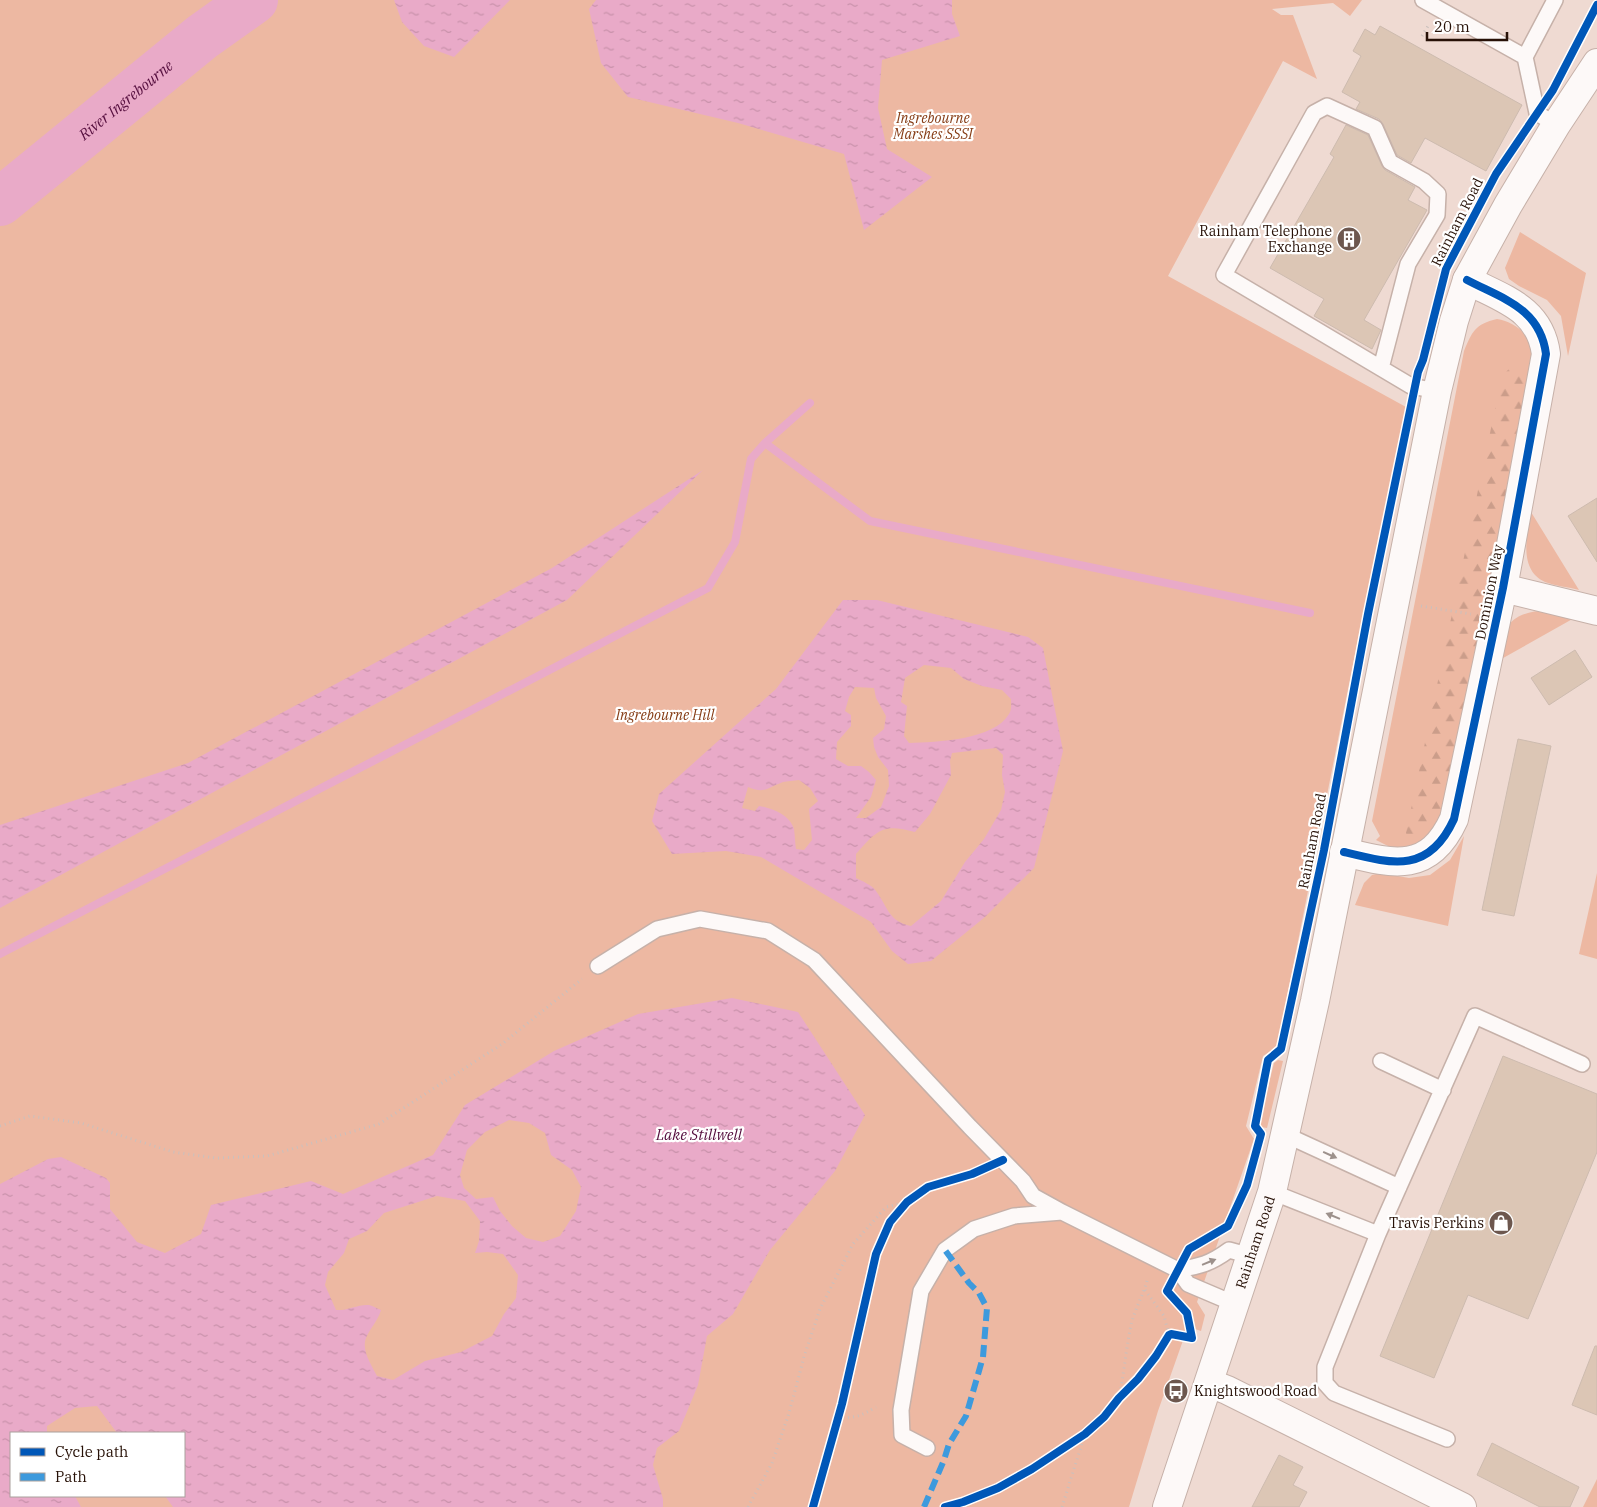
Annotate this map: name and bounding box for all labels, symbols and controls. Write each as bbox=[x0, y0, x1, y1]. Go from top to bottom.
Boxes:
scale bar bbox=[1427, 10, 1507, 42]
text: 20 m bbox=[1434, 17, 1470, 36]
water label: River Ingrebourne bbox=[74, 55, 177, 144]
park label: Ingrebourne Marshes SSSI bbox=[892, 109, 974, 143]
street label: Rainham Road bbox=[1427, 174, 1487, 269]
place label: Rainham Telephone Exchange bbox=[1199, 222, 1332, 256]
building icon: Rainham Telephone Exchange bbox=[1336, 226, 1362, 252]
street label: Dominion Way bbox=[1471, 542, 1507, 641]
park label: Ingrebourne Hill bbox=[615, 706, 715, 724]
street label: Rainham Road bbox=[1294, 791, 1330, 890]
water label: Lake Stillwell bbox=[655, 1125, 743, 1144]
one-way arrow bbox=[1323, 1152, 1337, 1160]
street label: Rainham Road bbox=[1231, 1193, 1279, 1291]
shop icon: Travis Perkins bbox=[1488, 1210, 1514, 1236]
one-way arrow bbox=[1325, 1212, 1340, 1220]
place label: Travis Perkins bbox=[1389, 1214, 1484, 1232]
one-way arrow bbox=[1202, 1258, 1217, 1266]
bus stop icon: Knightswood Road bbox=[1163, 1378, 1189, 1404]
place label: Knightswood Road bbox=[1194, 1382, 1318, 1400]
legend bbox=[10, 1432, 185, 1497]
text: Cycle path bbox=[55, 1442, 128, 1461]
text: Path bbox=[55, 1467, 87, 1486]

